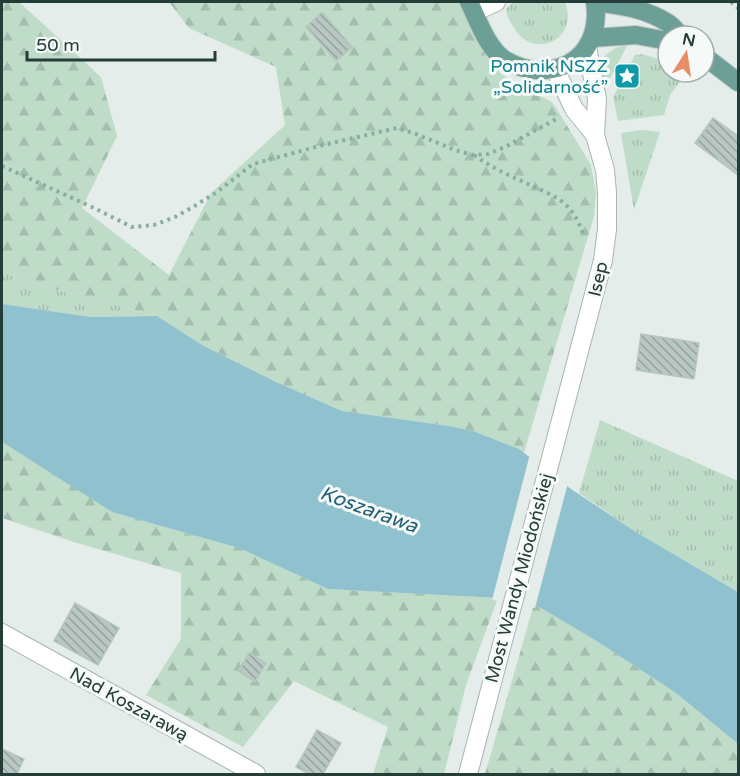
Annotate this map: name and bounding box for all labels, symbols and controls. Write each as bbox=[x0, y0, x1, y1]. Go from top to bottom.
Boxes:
scale bar bbox=[27, 24, 214, 62]
north arrow bbox=[656, 24, 716, 84]
text: N bbox=[681, 29, 697, 51]
text: 50 m bbox=[36, 34, 80, 56]
place label: Pomnik NSZZ „Solidarność” bbox=[490, 55, 608, 98]
place icon: Pomnik NSZZ „Solidarność” bbox=[612, 61, 642, 91]
street label: Isep bbox=[583, 259, 613, 299]
street label: Most Wandy Miodońskiej bbox=[480, 471, 558, 685]
water label: Koszarawa bbox=[317, 481, 421, 539]
street label: Nad Koszarawą bbox=[66, 662, 192, 746]

